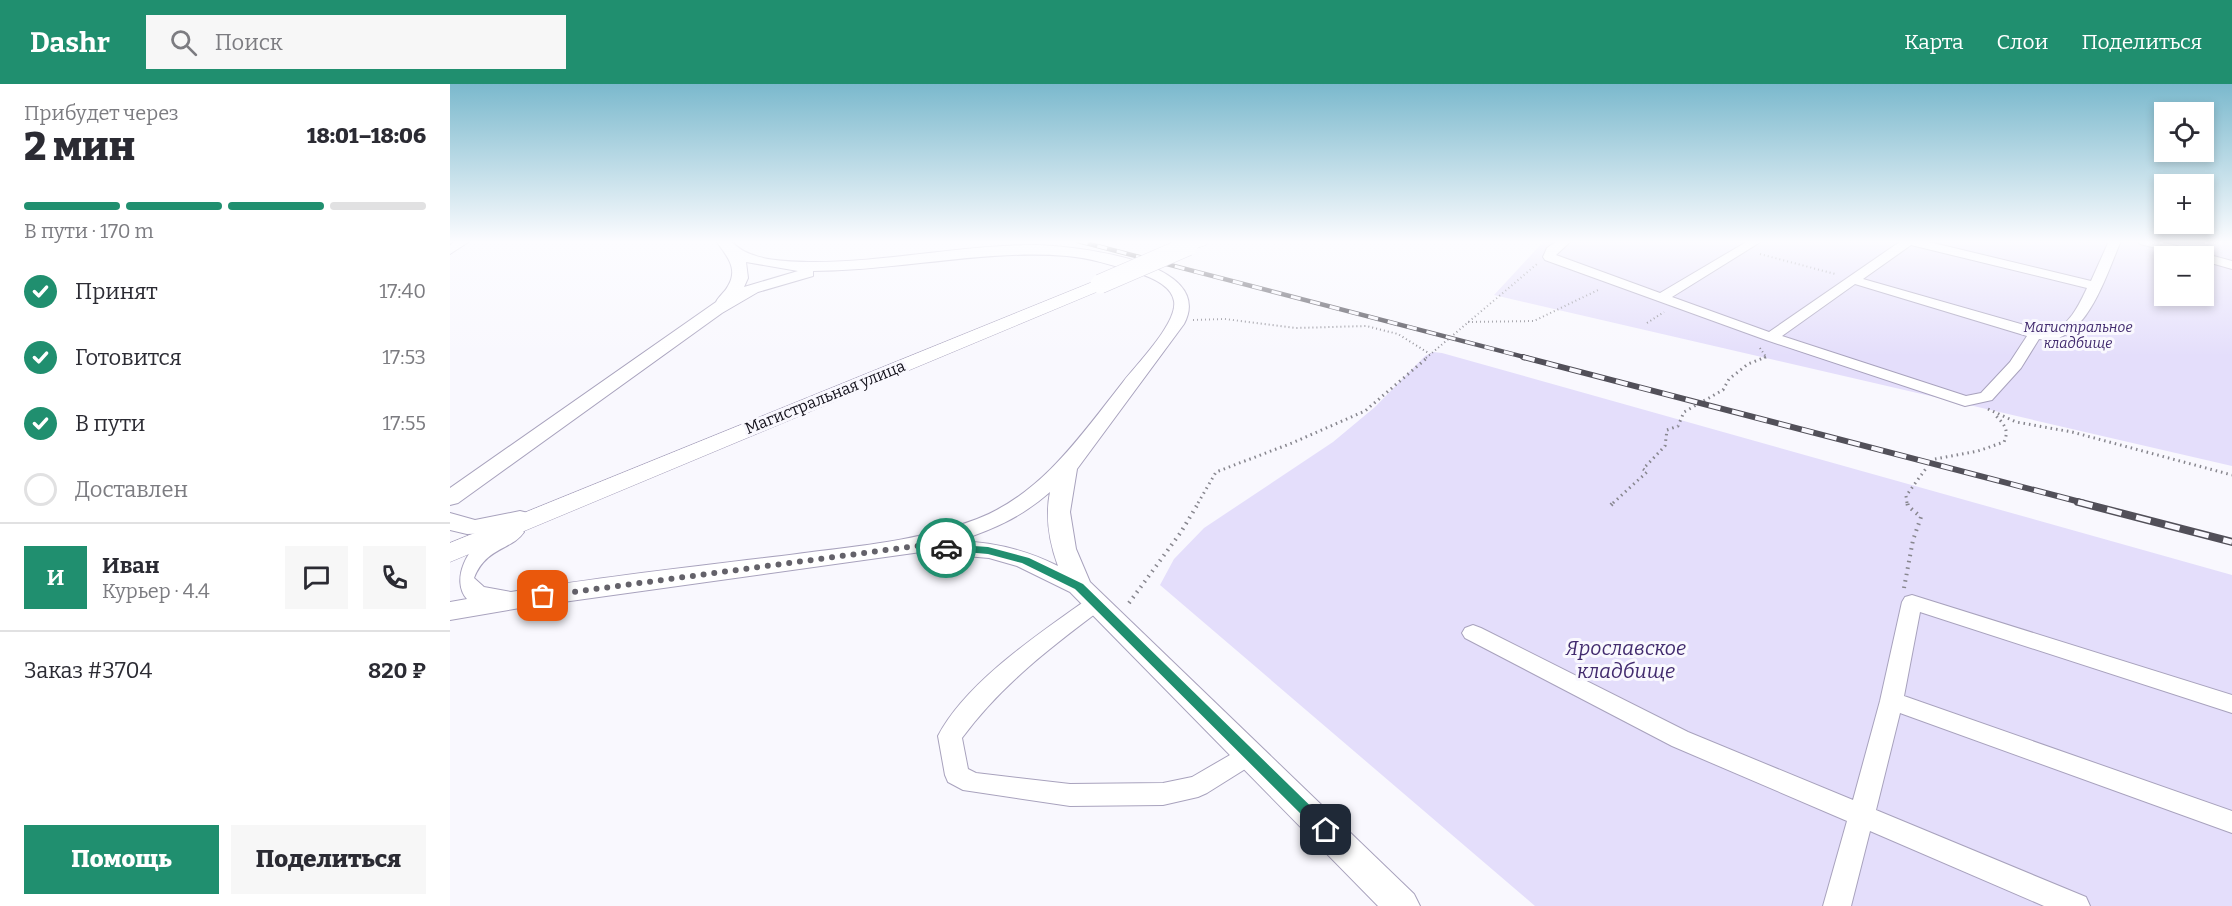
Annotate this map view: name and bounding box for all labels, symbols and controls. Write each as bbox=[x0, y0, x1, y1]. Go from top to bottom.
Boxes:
search box bbox=[146, 15, 566, 69]
text: Dashr bbox=[30, 26, 110, 59]
icon: search bbox=[167, 26, 200, 59]
text: Поиск bbox=[215, 29, 283, 56]
text: Карта bbox=[1904, 29, 1963, 55]
text: Слои bbox=[1996, 29, 2048, 55]
text: Поделиться bbox=[2081, 29, 2202, 55]
text: Прибудет через bbox=[24, 101, 179, 125]
map controls bbox=[2154, 102, 2214, 306]
button: locate bbox=[2154, 102, 2214, 162]
text: 18:01–18:06 bbox=[307, 122, 426, 149]
text: 2 мин bbox=[24, 124, 135, 170]
button: + bbox=[2154, 174, 2214, 234]
text: В пути · 170 m bbox=[24, 219, 154, 243]
button: − bbox=[2154, 246, 2214, 306]
icon: check bbox=[24, 275, 57, 308]
text: Принят bbox=[75, 278, 158, 305]
text: 17:40 bbox=[379, 279, 426, 303]
park label: Магистральное кладбище bbox=[2024, 319, 2132, 352]
icon: check bbox=[24, 341, 57, 374]
text: Готовится bbox=[75, 344, 182, 371]
text: 17:53 bbox=[382, 345, 426, 369]
street label: Магистральная улица bbox=[742, 356, 908, 438]
icon: check bbox=[24, 407, 57, 440]
text: В пути bbox=[75, 410, 145, 437]
text: 17:55 bbox=[382, 411, 426, 435]
text: Доставлен bbox=[75, 476, 188, 503]
courier bbox=[916, 518, 976, 578]
icon: car bbox=[930, 532, 963, 565]
button: chat bbox=[285, 546, 348, 609]
button: phone bbox=[363, 546, 426, 609]
text: Иван bbox=[102, 552, 160, 579]
text: И bbox=[47, 564, 64, 591]
pin bbox=[517, 570, 568, 621]
text: Курьер · 4.4 bbox=[102, 579, 210, 603]
icon: bag bbox=[526, 579, 559, 612]
park label: Ярославское кладбище bbox=[1565, 636, 1686, 683]
text: Заказ #3704 bbox=[24, 657, 152, 684]
text: 820 ₽ bbox=[368, 657, 426, 684]
pin bbox=[1300, 804, 1351, 855]
icon: home bbox=[1309, 813, 1342, 846]
button: Помощь bbox=[24, 825, 219, 894]
button: Поделиться bbox=[231, 825, 426, 894]

